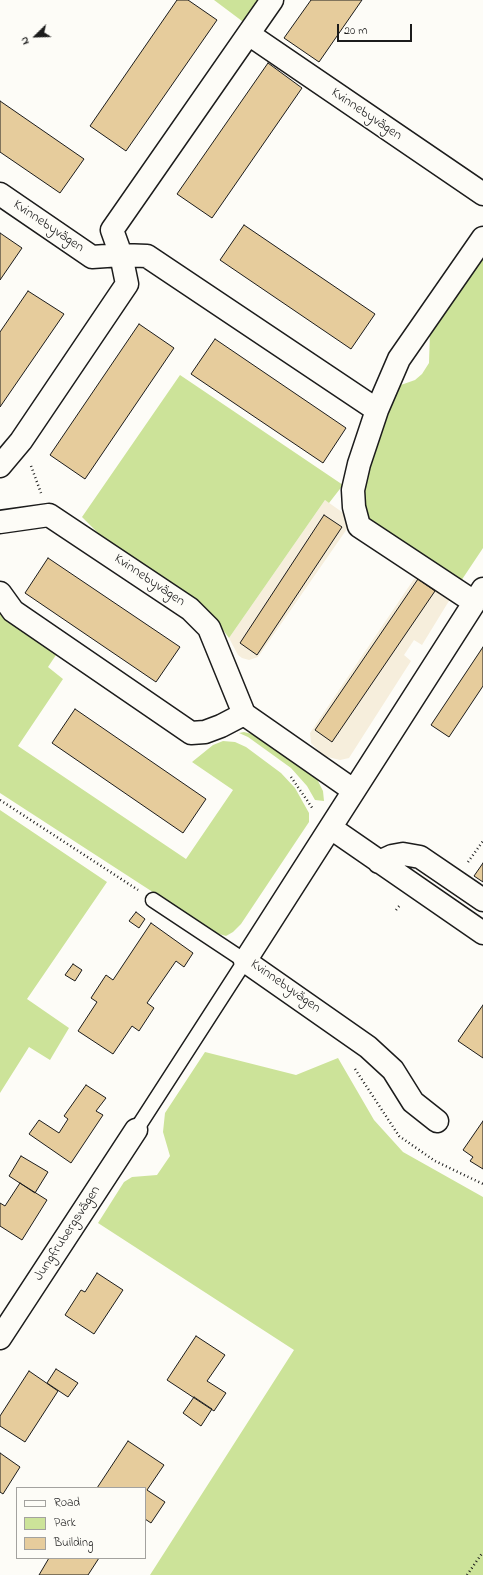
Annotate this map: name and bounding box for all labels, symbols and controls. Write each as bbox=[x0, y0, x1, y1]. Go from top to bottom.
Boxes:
north arrow bbox=[16, 16, 56, 56]
scale bar bbox=[339, 16, 414, 42]
text: 20 m bbox=[344, 22, 367, 40]
text: N bbox=[16, 34, 34, 47]
street label: Kvinnebyvägen bbox=[327, 85, 405, 145]
street label: Kvinnebyvägen bbox=[9, 197, 87, 257]
street label: Kvinnebyvägen bbox=[110, 551, 188, 611]
street label: Kvinnebyvägen bbox=[247, 957, 323, 1017]
street label: Jungfrubergsvägen bbox=[31, 1183, 105, 1285]
legend bbox=[16, 1487, 146, 1559]
text: Road bbox=[54, 1494, 80, 1512]
text: Park bbox=[54, 1514, 76, 1532]
text: Building bbox=[54, 1534, 93, 1552]

